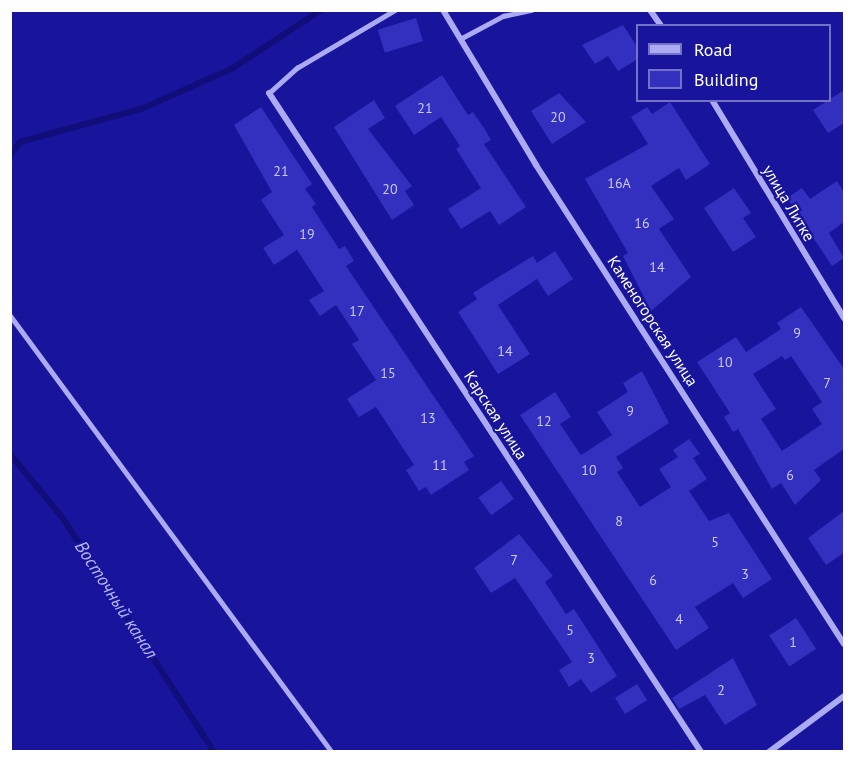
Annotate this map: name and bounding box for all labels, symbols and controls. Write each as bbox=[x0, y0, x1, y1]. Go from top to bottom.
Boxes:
legend bbox=[636, 24, 831, 102]
text: Road bbox=[694, 38, 732, 61]
text: Building bbox=[694, 68, 758, 91]
house number: 21 bbox=[417, 100, 433, 116]
house number: 20 bbox=[550, 109, 566, 125]
street label: улица Литке bbox=[759, 161, 819, 245]
house number: 21 bbox=[273, 163, 289, 179]
house number: 16А bbox=[607, 175, 631, 191]
house number: 20 bbox=[382, 181, 398, 197]
house number: 16 bbox=[634, 215, 650, 231]
house number: 19 bbox=[299, 226, 315, 242]
street label: Каменогорская улица bbox=[604, 252, 702, 390]
house number: 14 bbox=[649, 259, 665, 275]
house number: 17 bbox=[349, 303, 365, 319]
house number: 9 bbox=[793, 325, 801, 341]
house number: 14 bbox=[497, 343, 513, 359]
house number: 10 bbox=[717, 354, 733, 370]
house number: 15 bbox=[380, 365, 396, 381]
street label: Карская улица bbox=[460, 367, 532, 463]
house number: 7 bbox=[823, 375, 831, 391]
house number: 9 bbox=[626, 403, 634, 419]
house number: 13 bbox=[420, 410, 436, 426]
house number: 12 bbox=[536, 413, 552, 429]
house number: 11 bbox=[432, 457, 448, 473]
house number: 10 bbox=[581, 462, 597, 478]
house number: 6 bbox=[786, 467, 794, 483]
house number: 8 bbox=[615, 513, 623, 529]
house number: 5 bbox=[711, 534, 719, 550]
water label: Восточный канал bbox=[70, 537, 162, 663]
house number: 7 bbox=[510, 552, 518, 568]
house number: 3 bbox=[741, 566, 749, 582]
house number: 6 bbox=[649, 572, 657, 588]
house number: 4 bbox=[675, 611, 683, 627]
house number: 5 bbox=[566, 622, 574, 638]
house number: 1 bbox=[789, 634, 797, 650]
house number: 3 bbox=[587, 650, 595, 666]
house number: 2 bbox=[717, 682, 725, 698]

